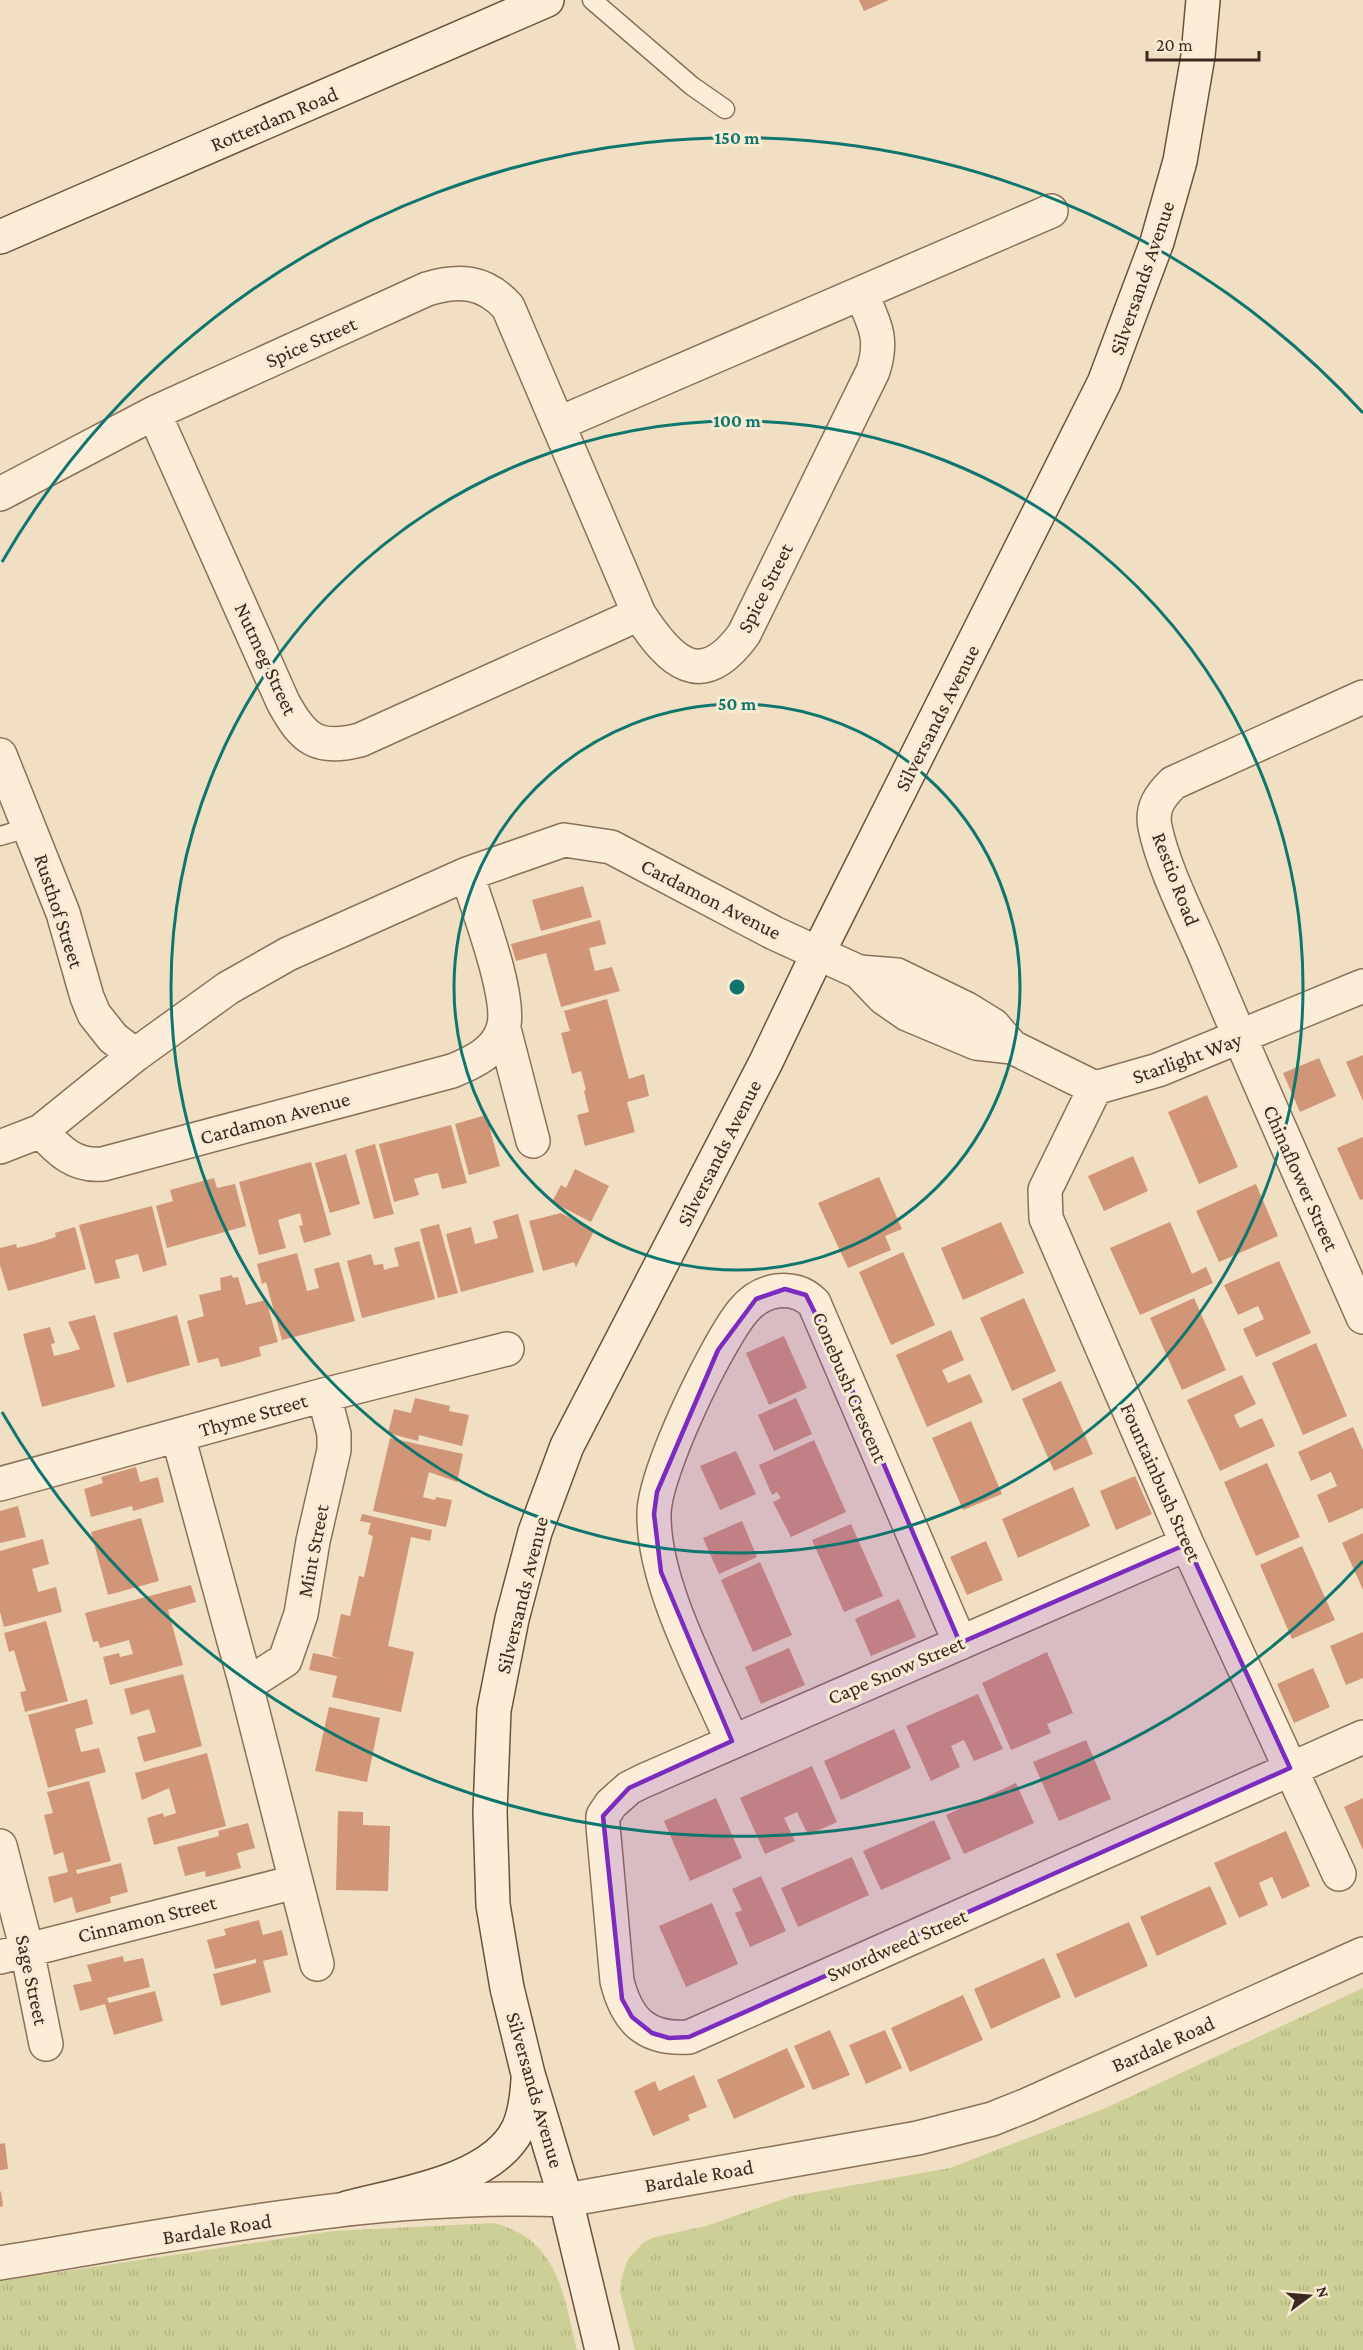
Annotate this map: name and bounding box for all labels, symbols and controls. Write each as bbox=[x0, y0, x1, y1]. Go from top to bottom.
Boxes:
scale bar bbox=[1147, 24, 1260, 62]
text: 20 m bbox=[1156, 35, 1193, 55]
street label: Rotterdam Road bbox=[207, 81, 341, 157]
text: 150 m bbox=[714, 128, 760, 148]
street label: Silversands Avenue bbox=[1104, 198, 1180, 358]
street label: Spice Street bbox=[262, 311, 361, 373]
text: 100 m bbox=[713, 411, 761, 431]
street label: Spice Street bbox=[732, 538, 798, 637]
street label: Nutmeg Street bbox=[229, 599, 303, 720]
street label: Silversands Avenue bbox=[890, 641, 984, 795]
text: 50 m bbox=[718, 694, 757, 714]
street label: Restio Road bbox=[1147, 829, 1205, 929]
street label: Rusthof Street bbox=[29, 851, 89, 972]
street label: Cardamon Avenue bbox=[637, 853, 785, 945]
centre of rings bbox=[727, 977, 747, 997]
street label: Starlight Way bbox=[1129, 1027, 1245, 1089]
street label: Silversands Avenue bbox=[672, 1076, 766, 1230]
street label: Cardamon Avenue bbox=[197, 1086, 353, 1150]
street label: Chinaflower Street bbox=[1258, 1101, 1344, 1256]
street label: Conebush Crescent bbox=[807, 1308, 893, 1467]
street label: Thyme Street bbox=[196, 1388, 311, 1442]
street label: Fountainbush Street bbox=[1115, 1399, 1207, 1566]
street label: Mint Street bbox=[292, 1501, 334, 1600]
street label: Silversands Avenue bbox=[491, 1514, 553, 1676]
street label: Cape Snow Street bbox=[824, 1630, 969, 1710]
street label: Cinnamon Street bbox=[75, 1890, 220, 1948]
street label: Swordweed Street bbox=[823, 1903, 972, 1987]
street label: Sage Street bbox=[11, 1933, 54, 2028]
street label: Silversands Avenue bbox=[501, 2009, 569, 2171]
street label: Bardale Road bbox=[1108, 2011, 1218, 2077]
street label: Bardale Road bbox=[643, 2155, 755, 2197]
street label: Bardale Road bbox=[161, 2209, 273, 2249]
north arrow bbox=[1279, 2266, 1339, 2326]
text: N bbox=[1313, 2284, 1333, 2300]

